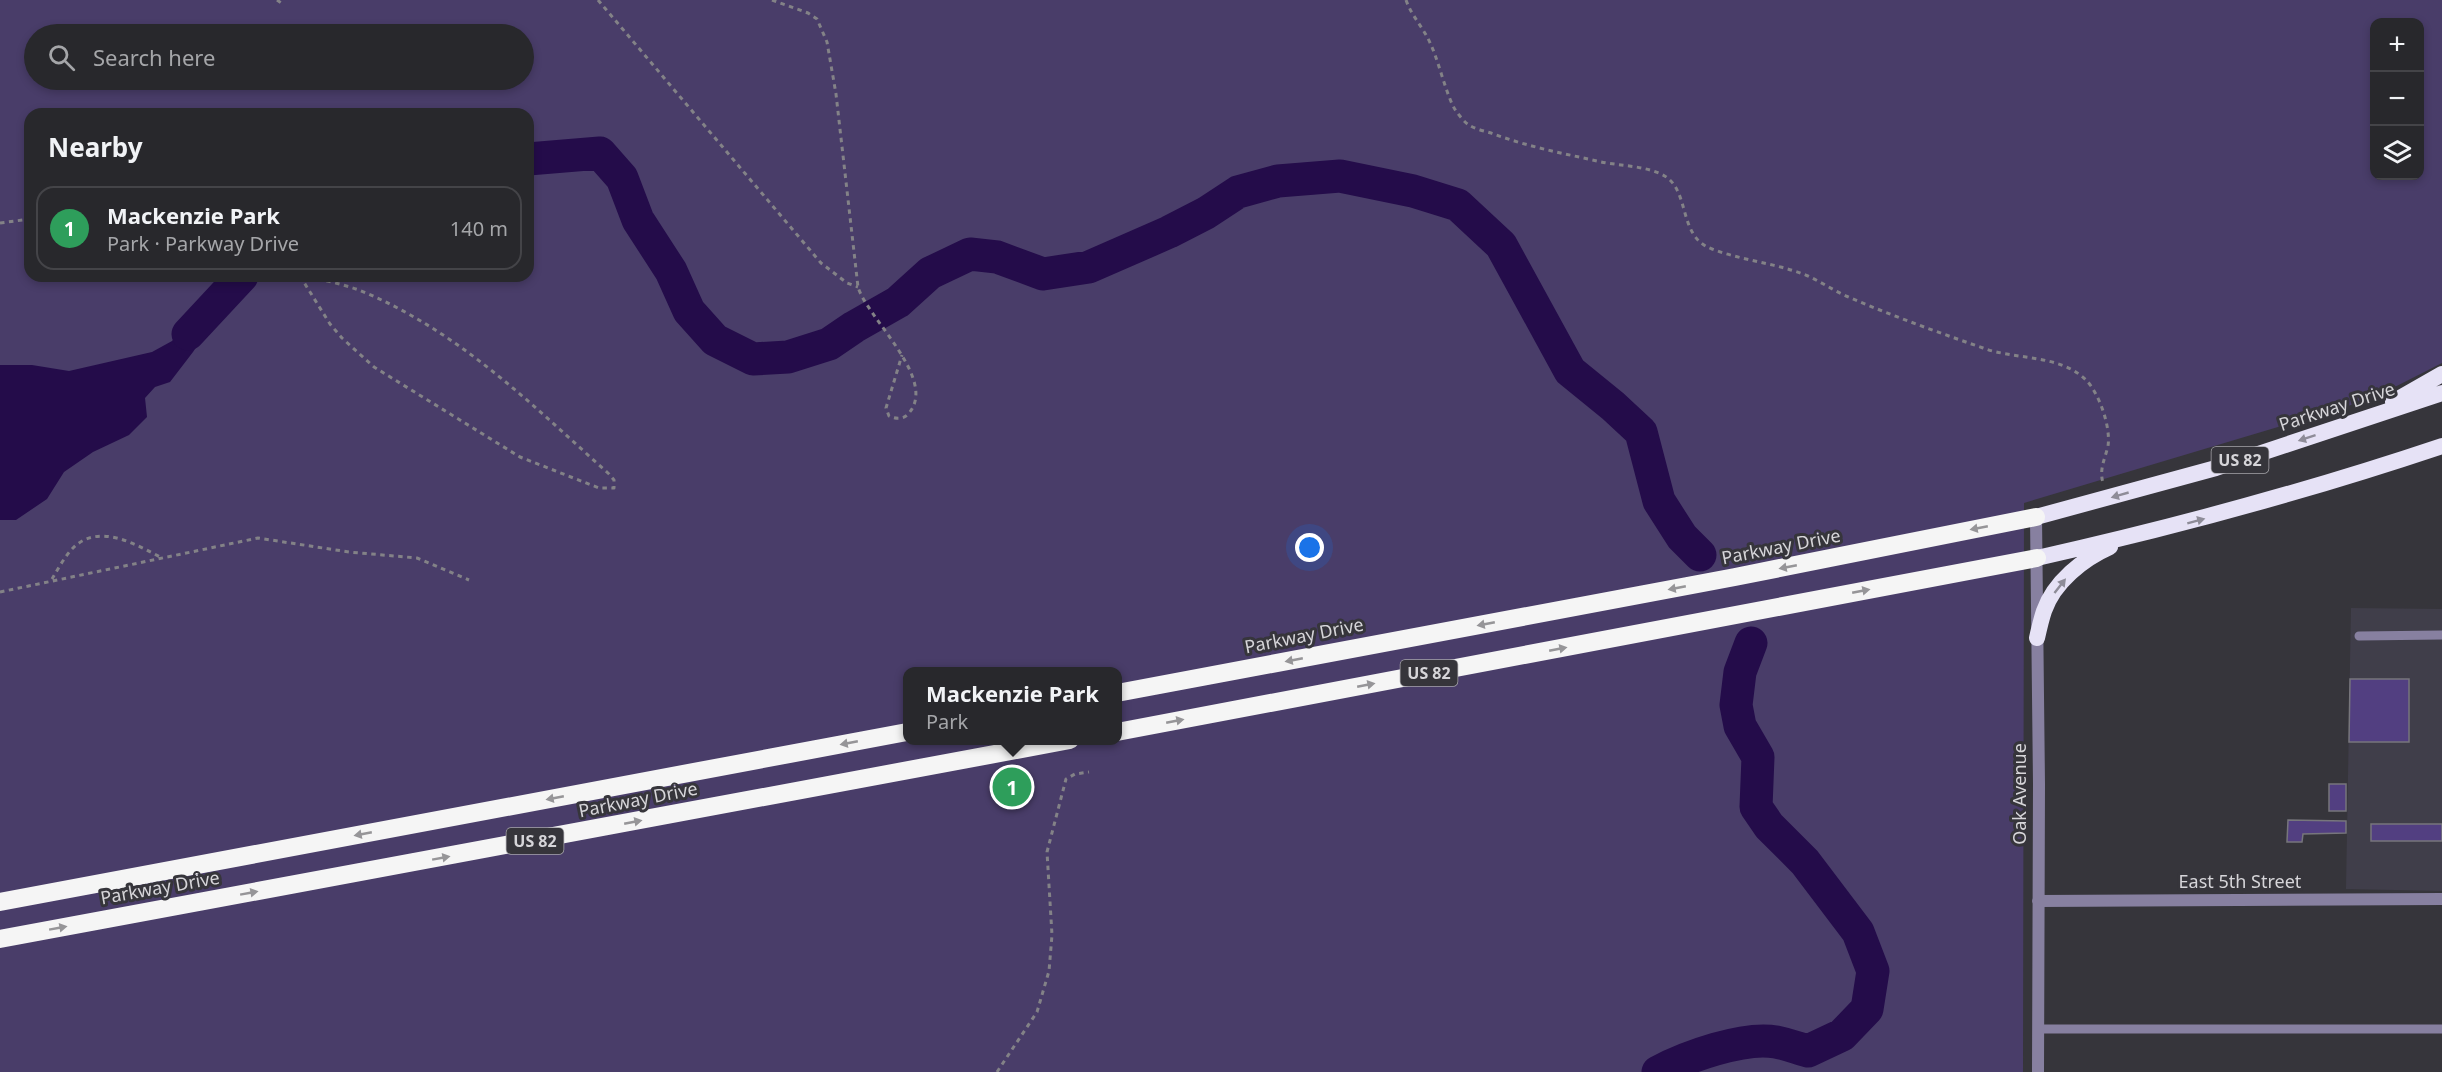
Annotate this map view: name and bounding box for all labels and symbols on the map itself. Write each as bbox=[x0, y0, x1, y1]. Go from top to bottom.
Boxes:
street label: Parkway Drive bbox=[2276, 376, 2398, 436]
one-way arrow bbox=[2298, 434, 2316, 444]
road number: US 82 bbox=[2212, 447, 2268, 473]
one-way arrow bbox=[2111, 491, 2129, 500]
one-way arrow bbox=[2187, 515, 2205, 525]
street label: Parkway Drive bbox=[1719, 523, 1842, 569]
one-way arrow bbox=[1969, 524, 1988, 533]
your location bbox=[1295, 533, 1324, 562]
one-way arrow bbox=[1778, 563, 1797, 572]
one-way arrow bbox=[2054, 578, 2066, 593]
one-way arrow bbox=[1668, 584, 1687, 593]
one-way arrow bbox=[1852, 586, 1871, 595]
street label: Parkway Drive bbox=[1242, 612, 1365, 658]
one-way arrow bbox=[1476, 620, 1495, 629]
one-way arrow bbox=[1549, 644, 1568, 653]
one-way arrow bbox=[1284, 656, 1303, 665]
road number: US 82 bbox=[1400, 660, 1458, 686]
one-way arrow bbox=[1357, 680, 1376, 689]
one-way arrow bbox=[1165, 716, 1184, 725]
one-way arrow bbox=[840, 739, 859, 748]
street label: Oak Avenue bbox=[2007, 743, 2031, 845]
pin: 1 bbox=[992, 764, 1032, 810]
street label: Parkway Drive bbox=[576, 776, 699, 822]
one-way arrow bbox=[545, 794, 564, 803]
one-way arrow bbox=[624, 817, 643, 826]
road number: US 82 bbox=[506, 828, 564, 854]
one-way arrow bbox=[353, 830, 372, 839]
one-way arrow bbox=[432, 853, 451, 862]
street label: Parkway Drive bbox=[98, 865, 221, 909]
street label: East 5th Street bbox=[2179, 869, 2302, 893]
one-way arrow bbox=[240, 888, 259, 897]
one-way arrow bbox=[48, 923, 67, 932]

